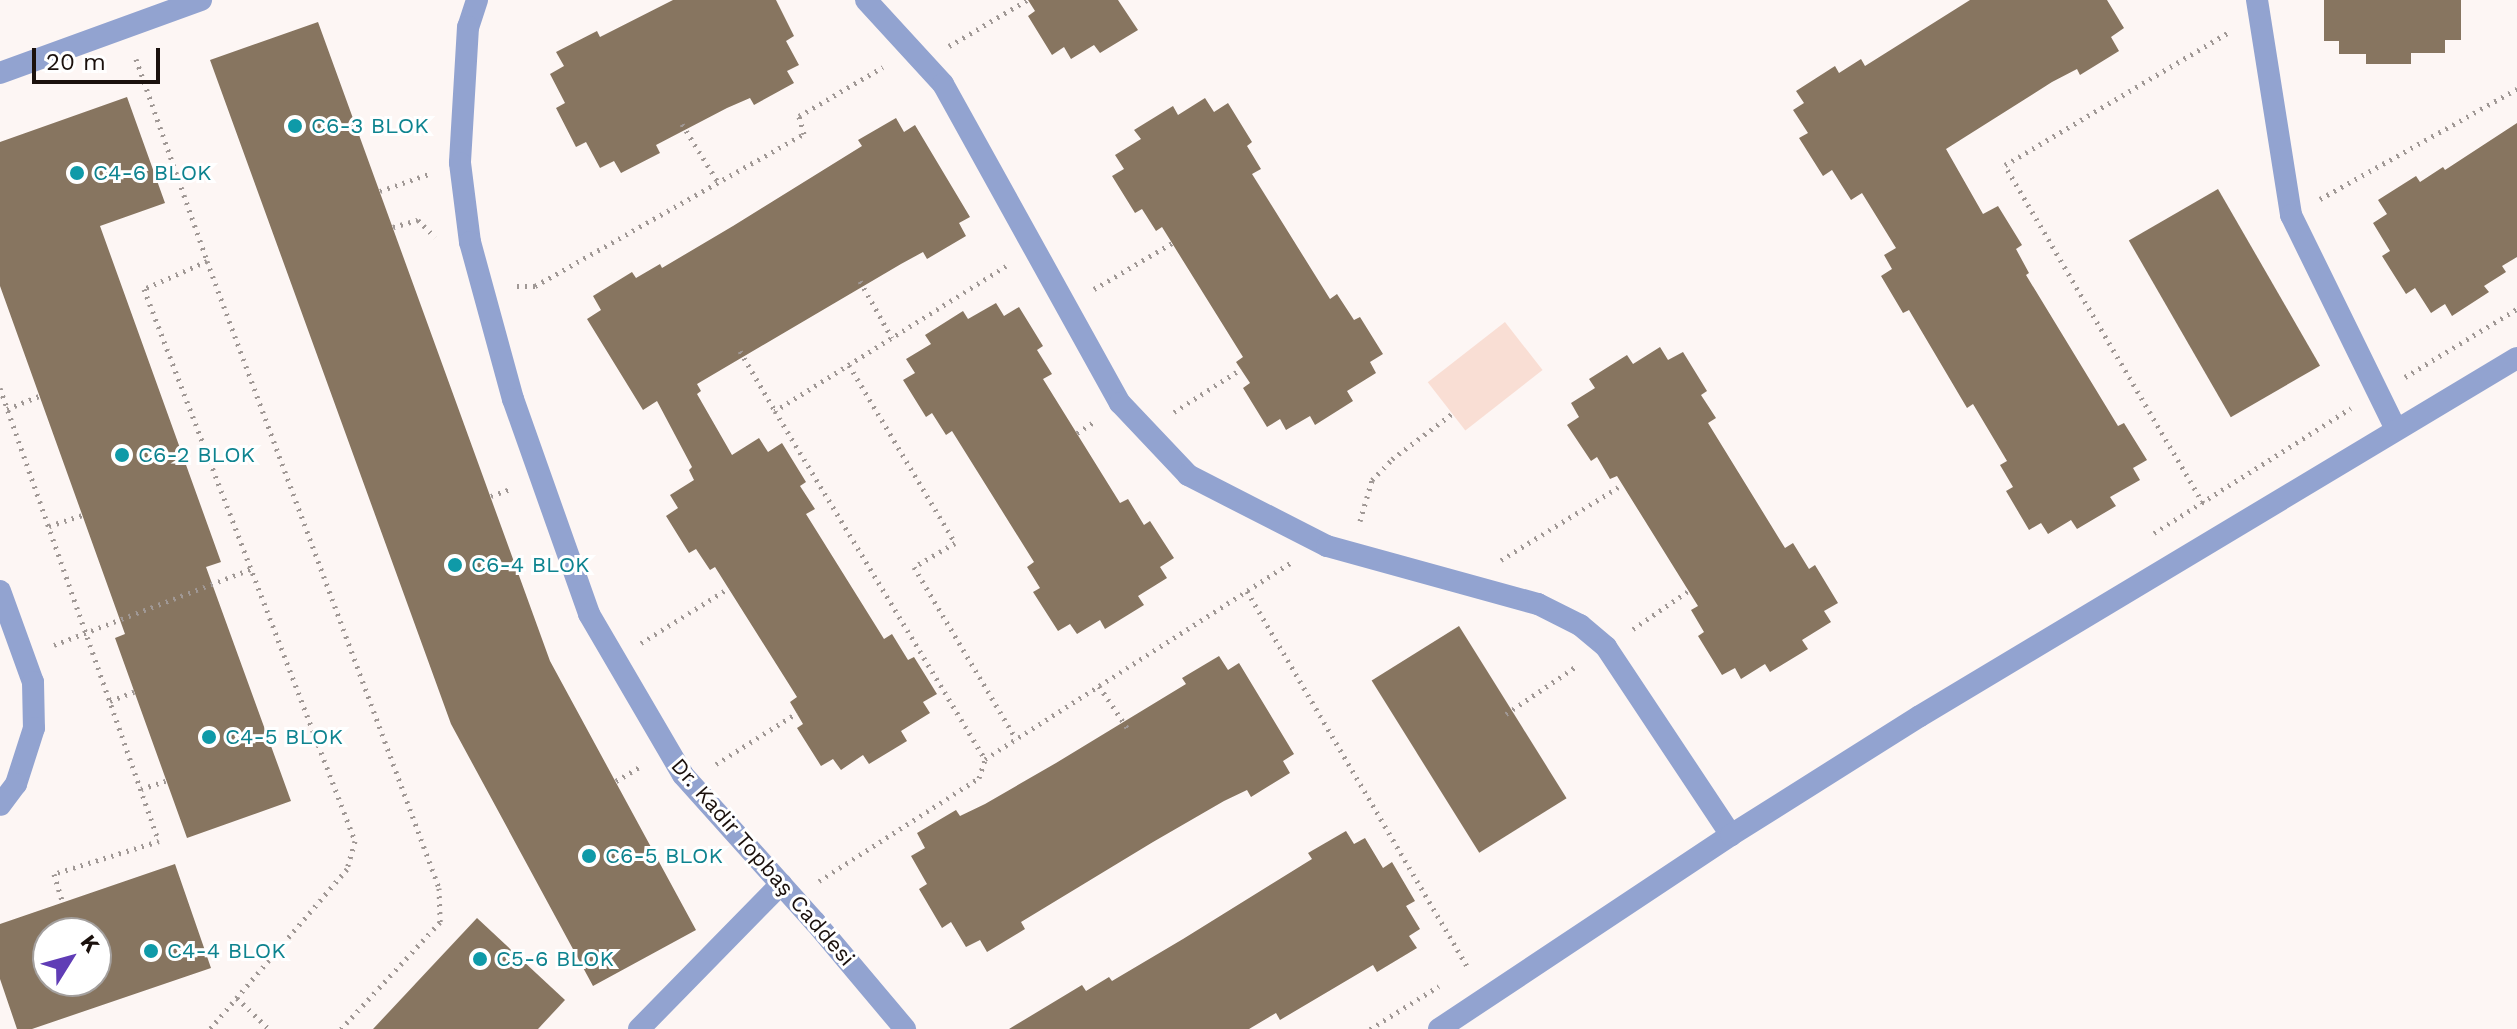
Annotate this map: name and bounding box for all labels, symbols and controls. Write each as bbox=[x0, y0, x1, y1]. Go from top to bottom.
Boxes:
scale bar bbox=[36, 32, 164, 82]
text: 20 m bbox=[46, 48, 106, 76]
place label: C6-3 BLOK bbox=[311, 113, 429, 139]
marker: C6-3 BLOK bbox=[286, 117, 304, 135]
place label: C4-6 BLOK bbox=[93, 160, 212, 186]
marker: C4-6 BLOK bbox=[68, 164, 86, 182]
place label: C6-2 BLOK bbox=[138, 442, 255, 468]
marker: C6-2 BLOK bbox=[113, 446, 131, 464]
place label: C6-4 BLOK bbox=[471, 552, 590, 578]
marker: C6-4 BLOK bbox=[446, 556, 464, 574]
place label: C4-5 BLOK bbox=[225, 724, 343, 750]
marker: C4-5 BLOK bbox=[200, 728, 218, 746]
street label: Dr. Kadir Topbaş Caddesi bbox=[665, 752, 861, 972]
place label: C6-5 BLOK bbox=[605, 843, 723, 869]
marker: C6-5 BLOK bbox=[580, 847, 598, 865]
north arrow bbox=[32, 917, 112, 997]
text: K bbox=[75, 930, 105, 957]
place label: C4-4 BLOK bbox=[167, 938, 286, 964]
marker: C4-4 BLOK bbox=[142, 942, 160, 960]
place label: C5-6 BLOK bbox=[496, 946, 614, 972]
marker: C5-6 BLOK bbox=[471, 950, 489, 968]

